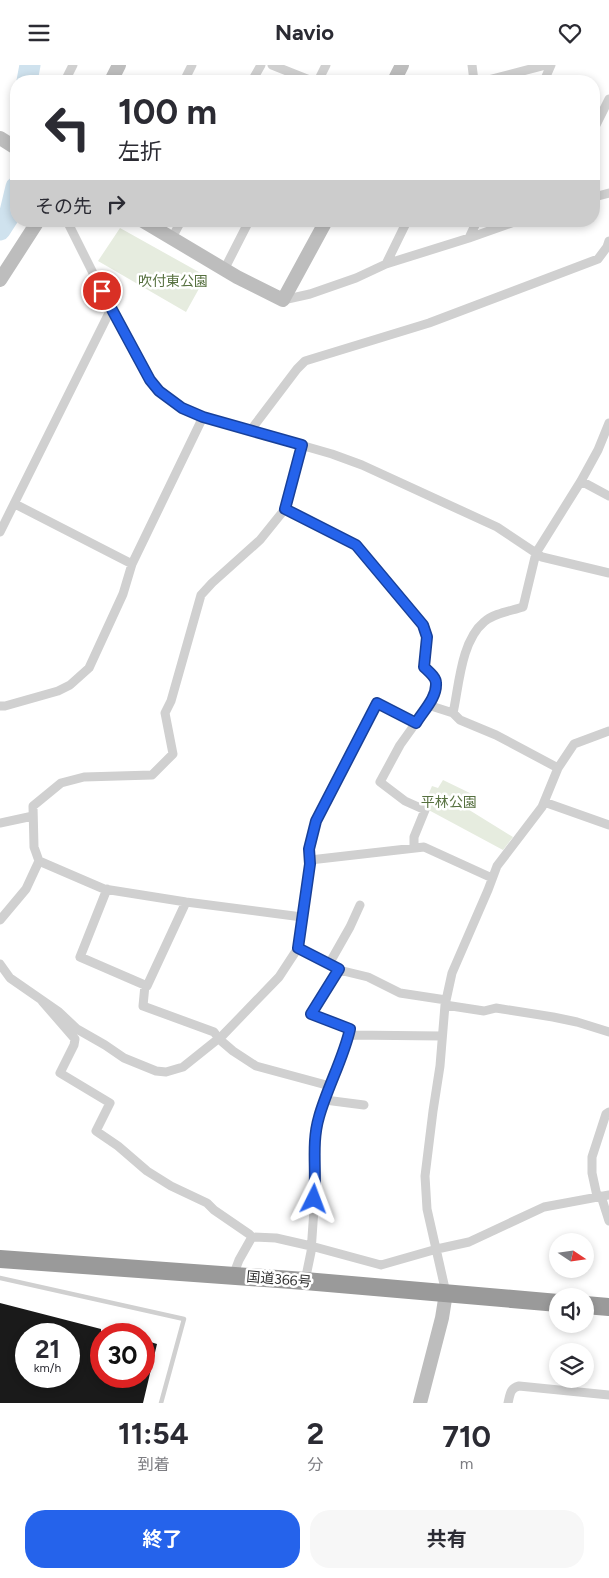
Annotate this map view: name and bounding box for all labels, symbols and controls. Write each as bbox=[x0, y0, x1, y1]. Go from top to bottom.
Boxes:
icon: menu bbox=[25, 19, 53, 47]
text: Navio bbox=[275, 19, 334, 46]
icon: heart bbox=[556, 19, 584, 47]
text: 100 m bbox=[118, 91, 217, 133]
icon: left bbox=[35, 95, 100, 160]
text: 左折 bbox=[118, 138, 162, 165]
icon: right bbox=[102, 190, 130, 218]
text: その先 bbox=[35, 195, 92, 218]
pin bbox=[81, 270, 123, 312]
park label: 吹付東公園 bbox=[138, 273, 208, 290]
icon: arrive bbox=[88, 277, 116, 305]
park label: 平林公園 bbox=[421, 794, 477, 811]
position arrow bbox=[287, 1172, 339, 1224]
north arrow bbox=[549, 1233, 594, 1277]
map controls bbox=[549, 1233, 594, 1388]
street label: 国道366号 bbox=[246, 1268, 312, 1291]
button: sound bbox=[549, 1288, 594, 1333]
speed limit sign: 30 bbox=[90, 1323, 155, 1388]
text: 21 bbox=[35, 1334, 60, 1364]
button: layers bbox=[549, 1343, 594, 1388]
text: km/h bbox=[34, 1361, 61, 1375]
text: 11:54 bbox=[118, 1415, 189, 1452]
text: 2 bbox=[307, 1415, 324, 1452]
text: 710 bbox=[442, 1418, 491, 1455]
text: m bbox=[460, 1454, 473, 1473]
text: 到着 bbox=[137, 1455, 169, 1474]
text: 分 bbox=[307, 1455, 324, 1474]
button: 終了 bbox=[25, 1510, 300, 1568]
button: 共有 bbox=[310, 1510, 584, 1568]

